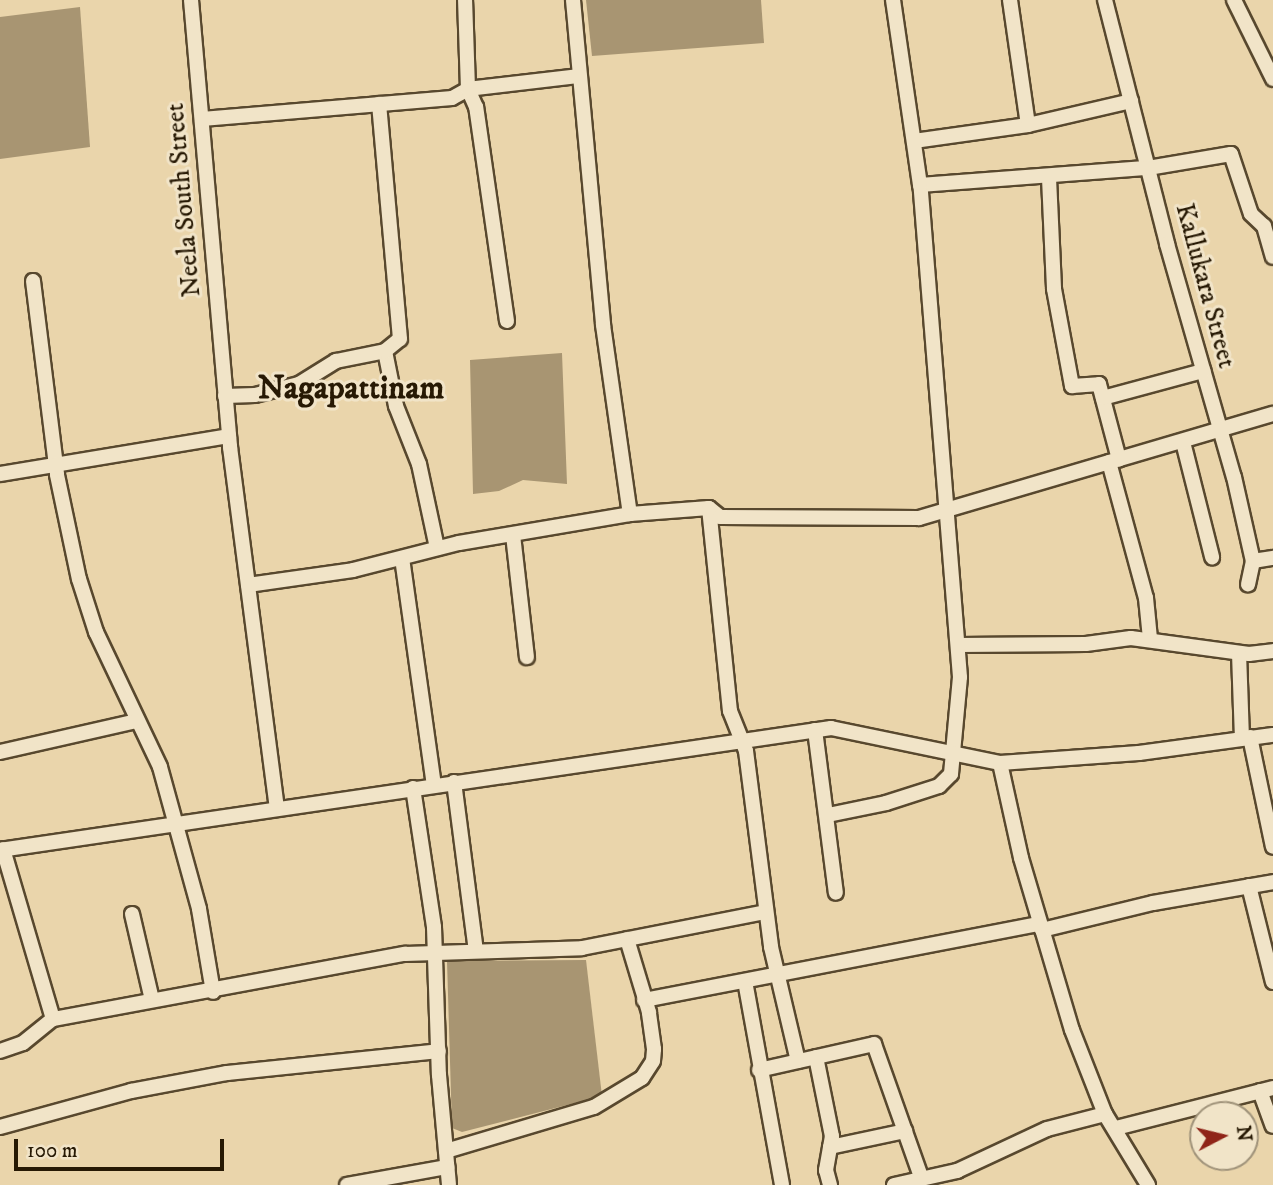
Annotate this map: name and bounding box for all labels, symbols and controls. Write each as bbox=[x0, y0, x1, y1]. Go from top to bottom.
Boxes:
street label: Neela South Street bbox=[160, 102, 208, 298]
street label: Kallukara Street bbox=[1168, 200, 1242, 372]
district label: Nagapattinam bbox=[258, 369, 444, 409]
north arrow bbox=[1189, 1101, 1259, 1171]
text: N bbox=[1231, 1124, 1256, 1143]
scale bar bbox=[18, 1126, 228, 1170]
text: 100 m bbox=[27, 1138, 78, 1164]

